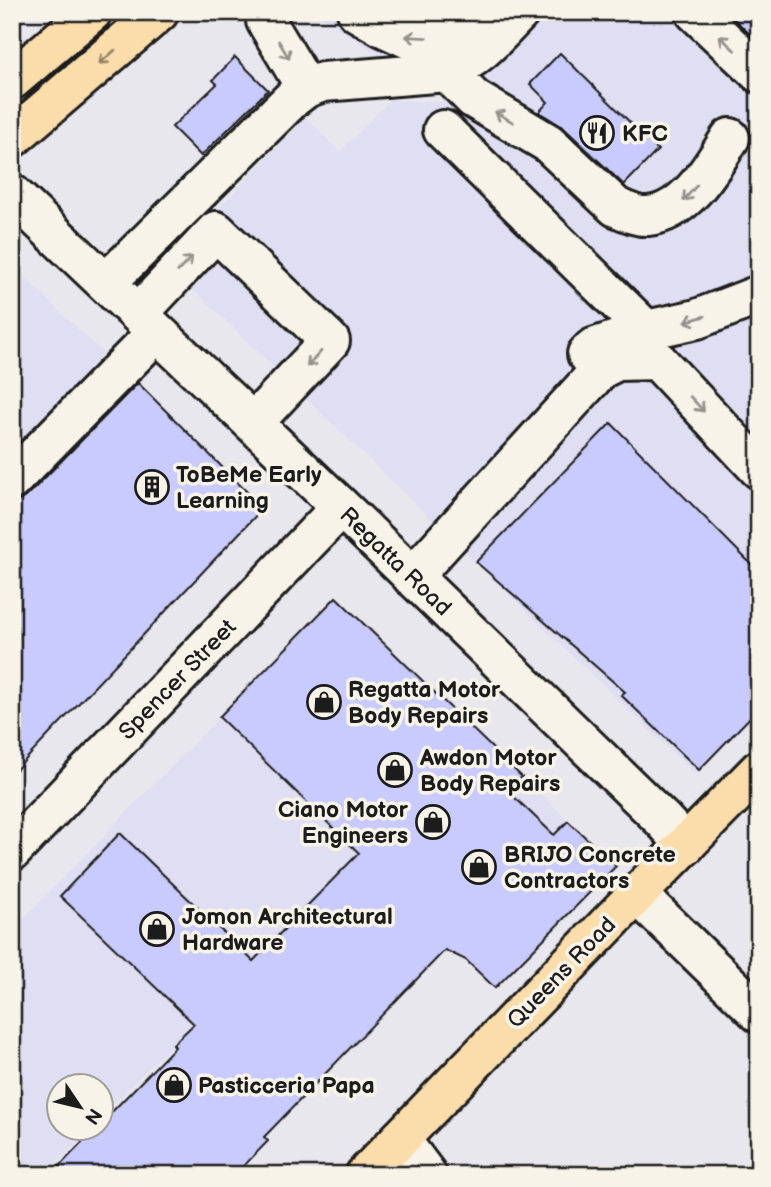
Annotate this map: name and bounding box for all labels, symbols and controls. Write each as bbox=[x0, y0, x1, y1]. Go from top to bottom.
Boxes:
one-way arrow bbox=[405, 30, 428, 43]
one-way arrow bbox=[719, 34, 736, 51]
one-way arrow bbox=[277, 40, 291, 60]
one-way arrow bbox=[98, 49, 116, 65]
one-way arrow bbox=[495, 110, 515, 124]
restaurant icon: KFC bbox=[578, 114, 616, 152]
place label: KFC bbox=[622, 120, 668, 148]
one-way arrow bbox=[682, 183, 698, 201]
one-way arrow bbox=[176, 256, 193, 273]
one-way arrow bbox=[684, 313, 706, 326]
one-way arrow bbox=[305, 350, 322, 367]
one-way arrow bbox=[689, 395, 706, 412]
place label: ToBeMe Early Learning bbox=[176, 461, 322, 515]
building icon: ToBeMe Early Learning bbox=[133, 468, 171, 506]
street label: Regatta Road bbox=[334, 501, 457, 622]
street label: Spencer Street bbox=[113, 614, 242, 746]
place label: Regatta Motor Body Repairs bbox=[348, 676, 501, 730]
shop icon: Regatta Motor Body Repairs bbox=[305, 683, 343, 721]
place label: Awdon Motor Body Repairs bbox=[419, 744, 560, 798]
shop icon: Awdon Motor Body Repairs bbox=[376, 751, 414, 789]
place label: Ciano Motor Engineers bbox=[278, 796, 409, 850]
shop icon: Ciano Motor Engineers bbox=[414, 803, 452, 841]
place label: BRIJO Concrete Contractors bbox=[504, 841, 676, 895]
shop icon: BRIJO Concrete Contractors bbox=[460, 848, 498, 886]
place label: Jomon Architectural Hardware bbox=[182, 903, 393, 957]
shop icon: Jomon Architectural Hardware bbox=[138, 910, 176, 948]
street label: Queens Road bbox=[502, 911, 622, 1034]
shop icon: Pasticceria Papa bbox=[155, 1066, 193, 1104]
north arrow bbox=[46, 1072, 116, 1142]
place label: Pasticceria Papa bbox=[198, 1072, 375, 1100]
text: N bbox=[79, 1103, 106, 1128]

